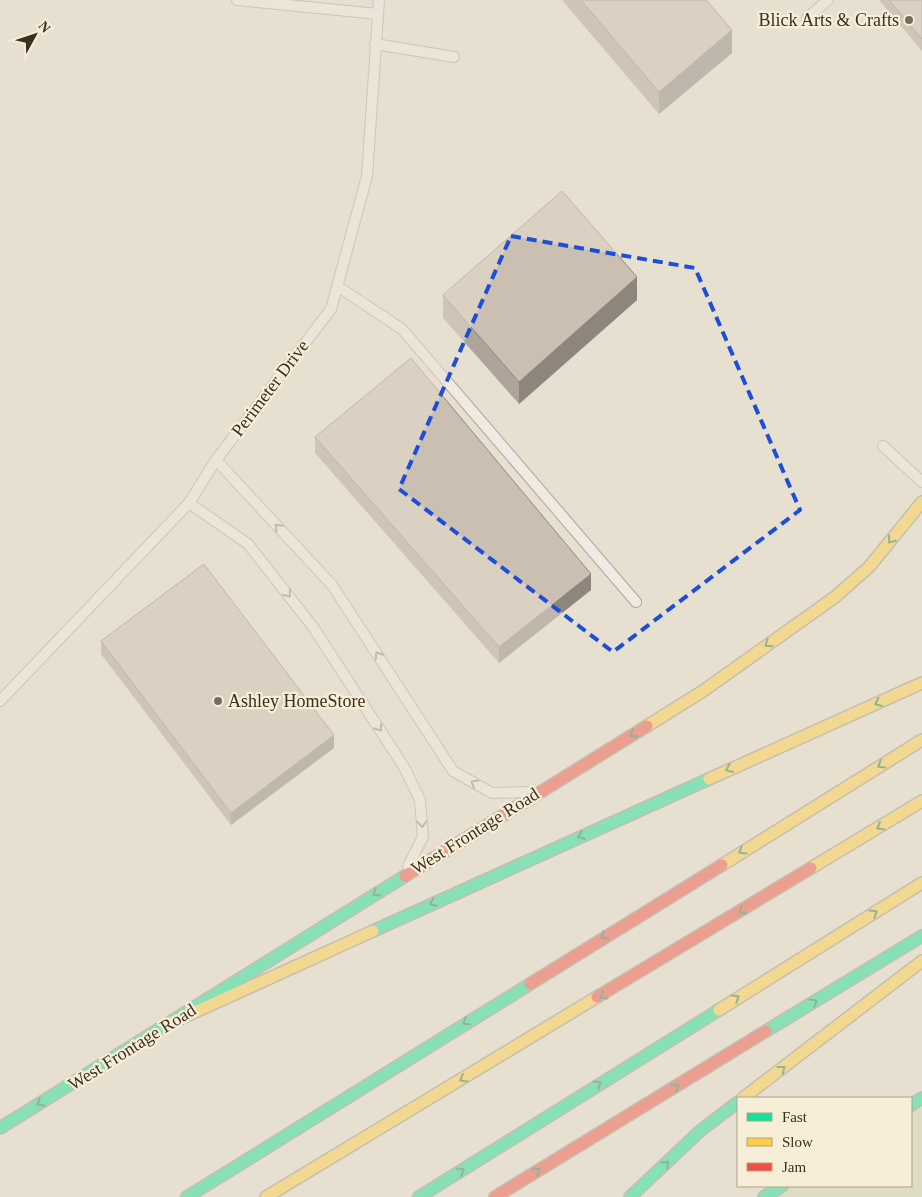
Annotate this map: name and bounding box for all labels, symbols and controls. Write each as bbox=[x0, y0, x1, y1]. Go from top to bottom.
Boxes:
north arrow bbox=[10, 10, 60, 60]
place label: Blick Arts & Crafts bbox=[759, 10, 899, 30]
marker: Blick Arts & Crafts bbox=[903, 14, 915, 26]
text: N bbox=[36, 18, 54, 36]
street label: Perimeter Drive bbox=[227, 336, 313, 440]
one-way arrow bbox=[275, 524, 284, 533]
one-way arrow bbox=[888, 534, 897, 543]
one-way arrow bbox=[282, 588, 290, 597]
one-way arrow bbox=[765, 638, 774, 647]
one-way arrow bbox=[375, 651, 385, 660]
place label: Ashley HomeStore bbox=[228, 691, 365, 711]
marker: Ashley HomeStore bbox=[212, 695, 224, 707]
one-way arrow bbox=[874, 696, 883, 707]
one-way arrow bbox=[372, 723, 382, 732]
one-way arrow bbox=[629, 727, 638, 737]
one-way arrow bbox=[877, 759, 886, 769]
one-way arrow bbox=[725, 763, 734, 774]
one-way arrow bbox=[471, 780, 480, 790]
street label: West Frontage Road bbox=[408, 784, 542, 878]
one-way arrow bbox=[416, 820, 427, 828]
one-way arrow bbox=[877, 820, 886, 830]
one-way arrow bbox=[577, 830, 586, 841]
one-way arrow bbox=[739, 844, 748, 854]
one-way arrow bbox=[372, 887, 381, 897]
one-way arrow bbox=[429, 897, 438, 907]
one-way arrow bbox=[738, 905, 747, 915]
one-way arrow bbox=[869, 909, 878, 919]
one-way arrow bbox=[601, 930, 610, 940]
one-way arrow bbox=[599, 989, 608, 999]
one-way arrow bbox=[730, 995, 739, 1005]
one-way arrow bbox=[809, 999, 818, 1008]
street label: West Frontage Road bbox=[65, 1000, 199, 1094]
one-way arrow bbox=[462, 1015, 471, 1025]
one-way arrow bbox=[776, 1066, 785, 1074]
one-way arrow bbox=[460, 1073, 469, 1083]
one-way arrow bbox=[592, 1081, 601, 1090]
one-way arrow bbox=[670, 1083, 679, 1093]
one-way arrow bbox=[37, 1097, 46, 1107]
legend bbox=[737, 1097, 912, 1187]
text: Fast bbox=[782, 1109, 808, 1125]
text: Slow bbox=[782, 1134, 813, 1150]
text: Jam bbox=[782, 1159, 806, 1175]
one-way arrow bbox=[660, 1161, 669, 1170]
one-way arrow bbox=[455, 1168, 464, 1177]
one-way arrow bbox=[531, 1168, 540, 1178]

